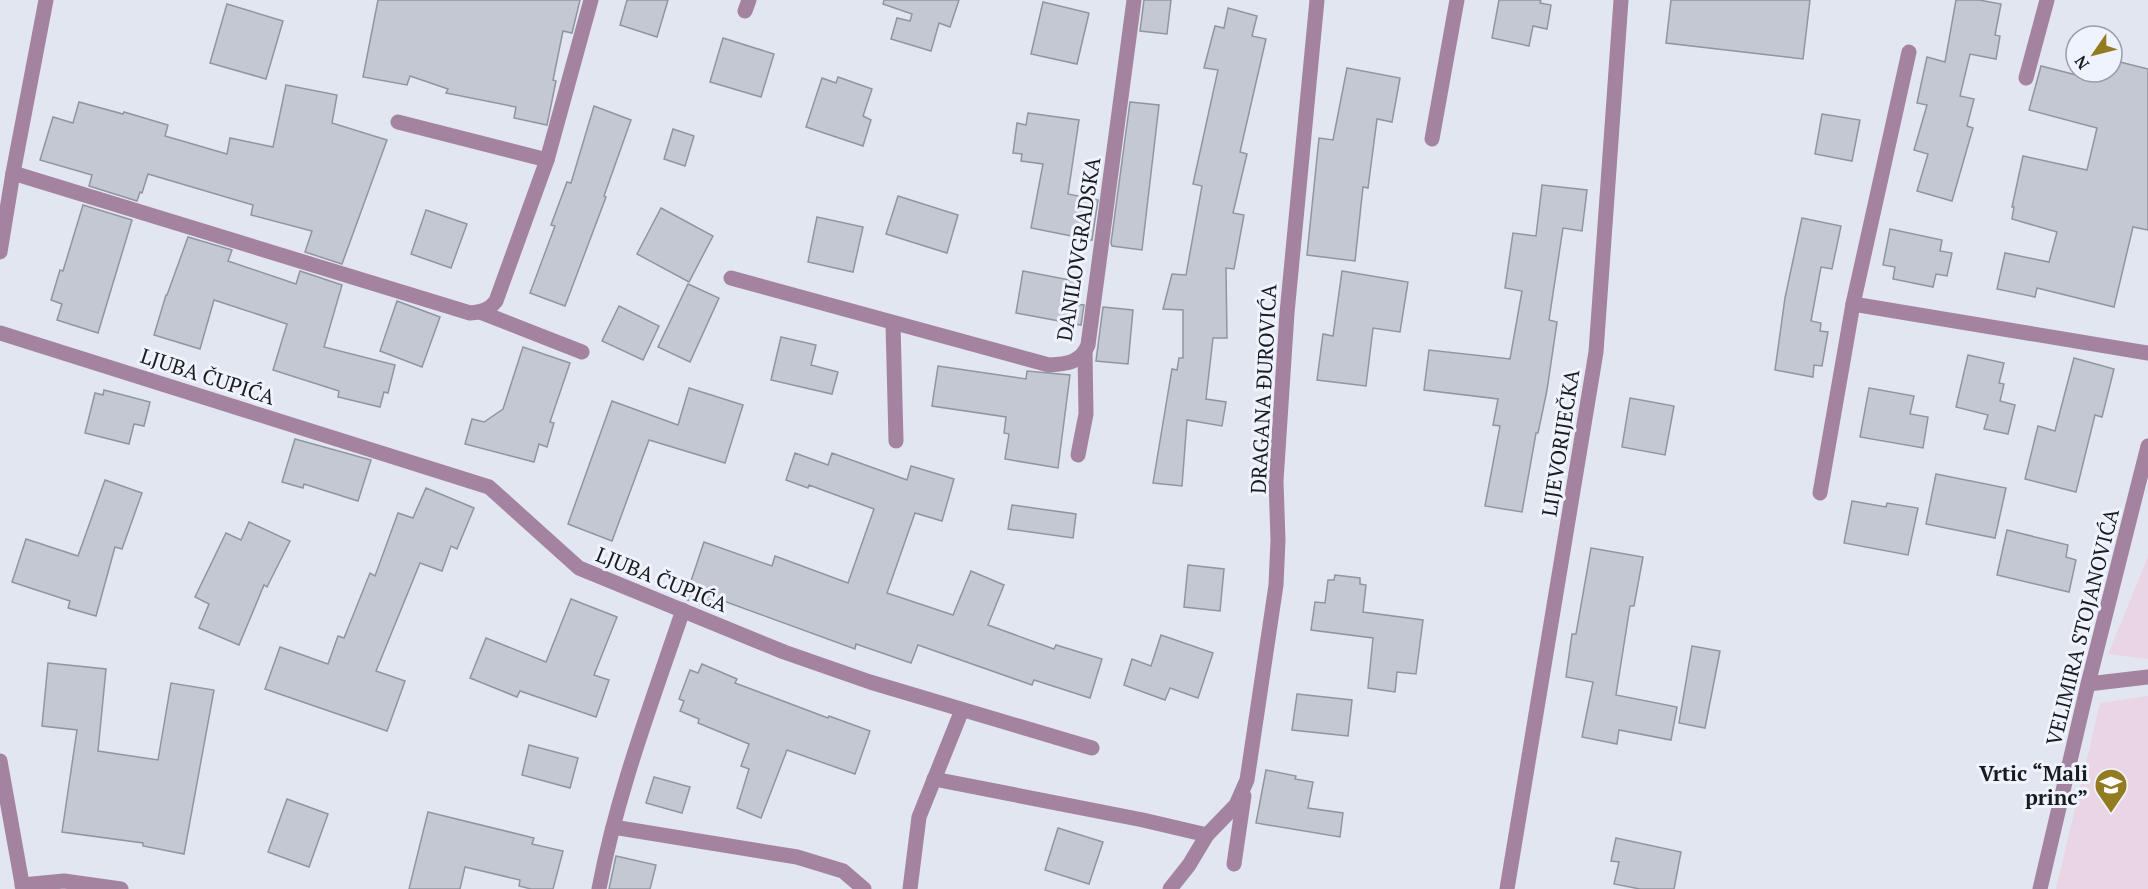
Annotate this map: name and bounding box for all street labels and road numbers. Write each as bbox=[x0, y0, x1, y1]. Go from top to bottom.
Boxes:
street label: DANILOVGRADSKA bbox=[1050, 154, 1106, 343]
street label: DRAGANA ĐUROVIĆA bbox=[1244, 283, 1283, 495]
street label: LJUBA ČUPIĆA bbox=[137, 341, 279, 411]
street label: LIJEVORIJEČKA bbox=[1535, 367, 1586, 519]
street label: VELIMIRA STOJANOVIĆA bbox=[2039, 505, 2125, 749]
street label: LJUBA ČUPIĆA bbox=[592, 540, 733, 618]

